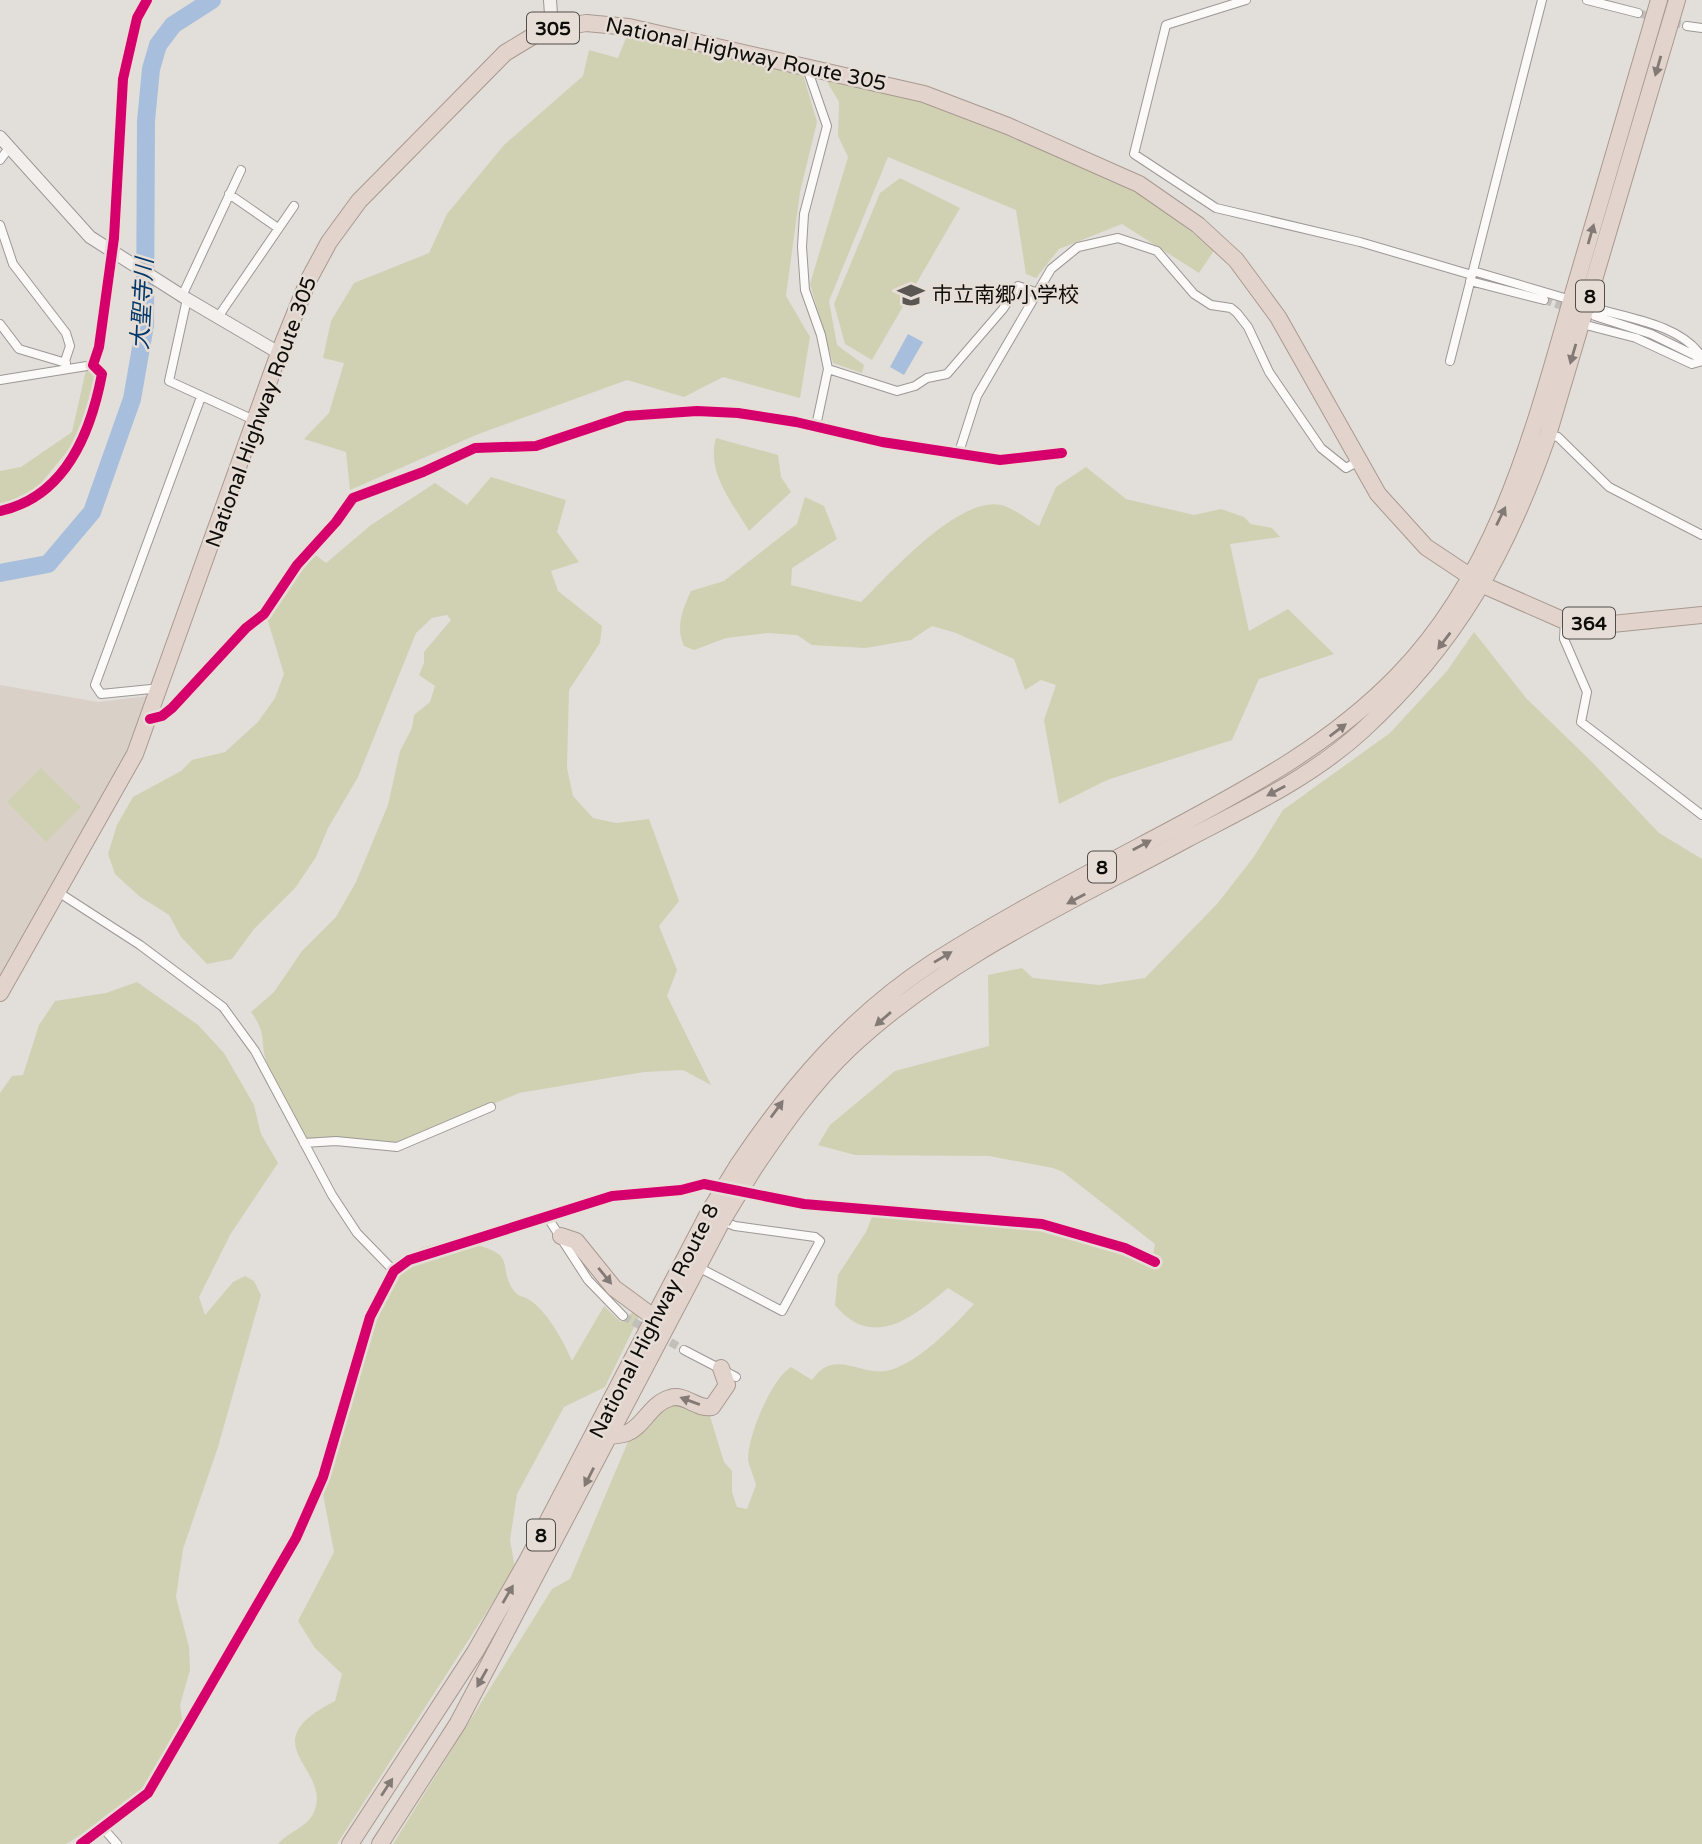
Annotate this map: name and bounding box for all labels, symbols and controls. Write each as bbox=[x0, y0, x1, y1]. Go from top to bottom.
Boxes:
road number: 305 bbox=[527, 12, 579, 44]
street label: National Highway Route 305 bbox=[603, 12, 889, 97]
one-way arrow bbox=[1653, 55, 1663, 76]
one-way arrow bbox=[1586, 224, 1596, 245]
water label: 大聖寺川 bbox=[127, 254, 160, 351]
street label: National Highway Route 305 bbox=[201, 273, 322, 551]
school or university icon: 市立南郷小学校 bbox=[896, 280, 926, 310]
road number: 8 bbox=[1576, 280, 1604, 312]
place label: 市立南郷小学校 bbox=[932, 283, 1079, 308]
one-way arrow bbox=[1567, 344, 1577, 365]
one-way arrow bbox=[1496, 505, 1507, 526]
road number: 364 bbox=[1563, 608, 1615, 638]
one-way arrow bbox=[1436, 631, 1451, 649]
one-way arrow bbox=[1328, 723, 1346, 738]
one-way arrow bbox=[1266, 785, 1286, 797]
one-way arrow bbox=[1132, 839, 1152, 851]
road number: 8 bbox=[1088, 852, 1116, 882]
one-way arrow bbox=[1066, 893, 1085, 905]
one-way arrow bbox=[934, 950, 953, 963]
one-way arrow bbox=[874, 1011, 892, 1027]
one-way arrow bbox=[769, 1100, 783, 1118]
street label: National Highway Route 8 bbox=[584, 1200, 725, 1443]
one-way arrow bbox=[597, 1268, 612, 1285]
one-way arrow bbox=[679, 1396, 700, 1407]
one-way arrow bbox=[584, 1467, 595, 1487]
road number: 8 bbox=[527, 1520, 555, 1550]
one-way arrow bbox=[502, 1584, 514, 1604]
one-way arrow bbox=[476, 1668, 488, 1688]
one-way arrow bbox=[380, 1777, 393, 1796]

